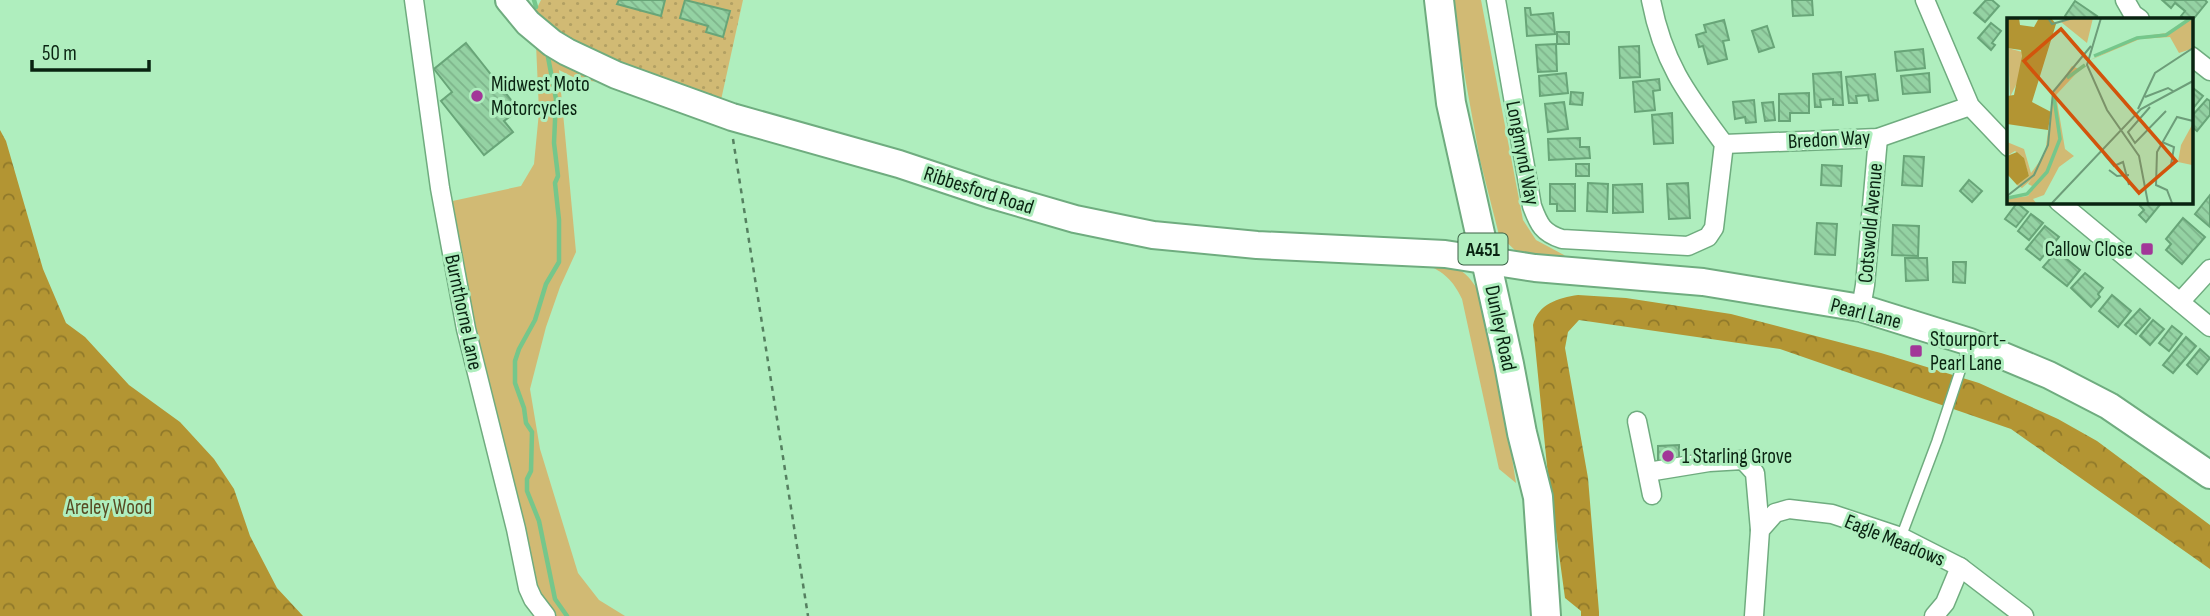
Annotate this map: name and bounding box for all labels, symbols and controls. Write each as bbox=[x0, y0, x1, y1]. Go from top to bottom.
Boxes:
inset map bbox=[2007, 18, 2192, 203]
scale bar bbox=[32, 28, 149, 72]
text: 50 m bbox=[42, 41, 77, 66]
place label: Midwest Moto Motorcycles bbox=[491, 72, 590, 121]
marker: Midwest Moto Motorcycles bbox=[469, 88, 485, 104]
street label: Longmynd Way bbox=[1500, 99, 1545, 207]
street label: Bredon Way bbox=[1787, 125, 1871, 154]
street label: Ribbesford Road bbox=[921, 161, 1037, 220]
street label: Cotswold Avenue bbox=[1853, 162, 1888, 284]
road number: A451 bbox=[1458, 233, 1508, 264]
place label: Callow Close bbox=[2045, 237, 2133, 262]
marker: Callow Close bbox=[2139, 241, 2155, 257]
street label: Burnthorne Lane bbox=[439, 252, 488, 372]
street label: Dunley Road bbox=[1479, 283, 1522, 373]
street label: Pearl Lane bbox=[1828, 293, 1904, 334]
place label: Stourport- Pearl Lane bbox=[1930, 327, 2007, 376]
marker: Stourport- Pearl Lane bbox=[1908, 343, 1924, 359]
place label: 1 Starling Grove bbox=[1682, 444, 1792, 469]
marker: 1 Starling Grove bbox=[1660, 448, 1676, 464]
park label: Areley Wood bbox=[65, 495, 152, 520]
street label: Eagle Meadows bbox=[1841, 509, 1949, 572]

